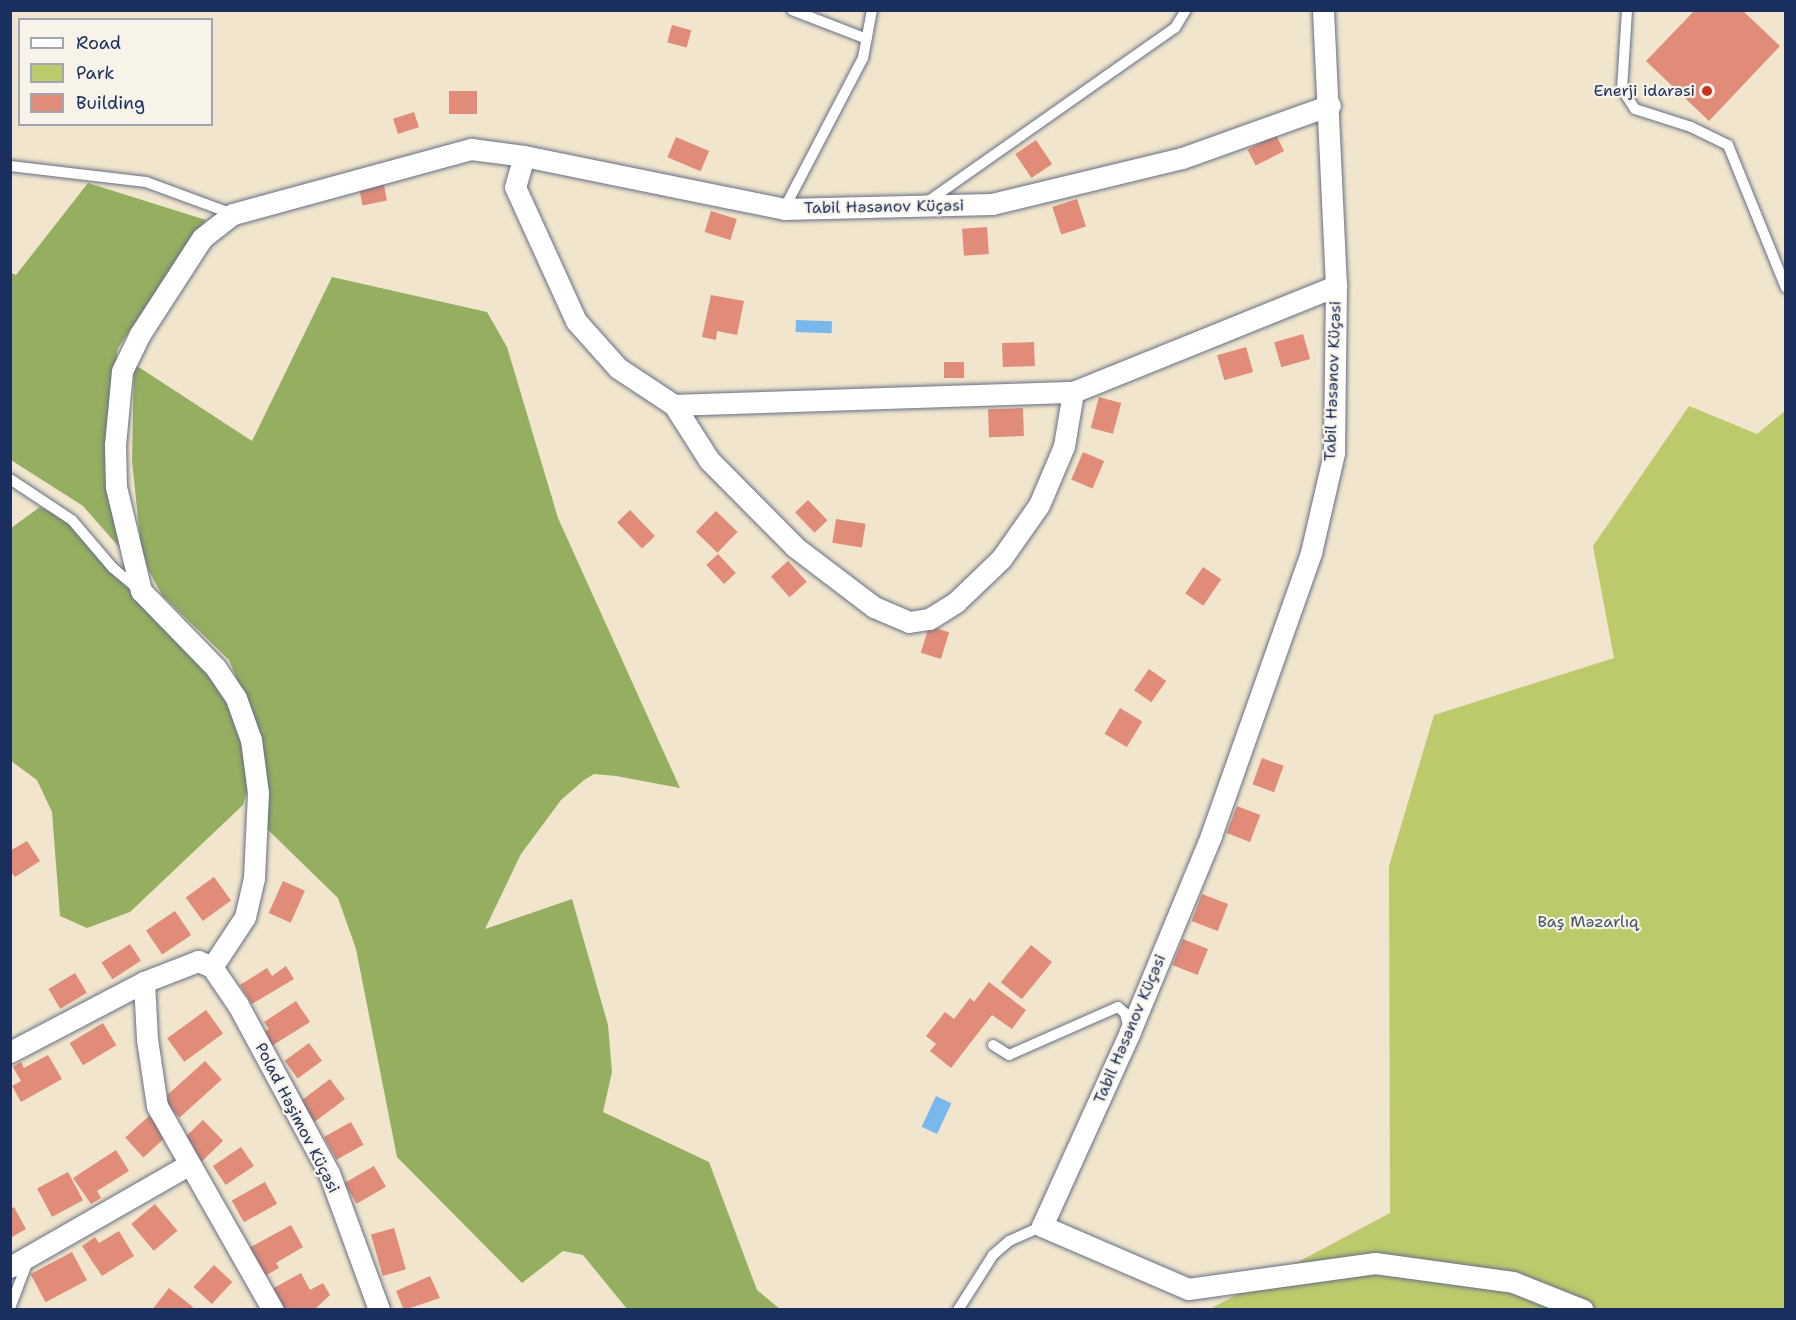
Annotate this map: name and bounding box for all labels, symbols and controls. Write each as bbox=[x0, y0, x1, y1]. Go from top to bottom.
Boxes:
legend bbox=[18, 18, 213, 126]
text: Road bbox=[76, 31, 121, 55]
text: Park bbox=[76, 61, 115, 85]
place label: Enerji idarəsi bbox=[1593, 81, 1695, 101]
marker: Enerji idarəsi bbox=[1700, 84, 1714, 98]
text: Building bbox=[76, 91, 145, 115]
street label: Tabil Həsənov Küçəsi bbox=[804, 196, 964, 218]
street label: Tabil Həsənov Küçəsi bbox=[1321, 301, 1345, 461]
park label: Baş Məzarlıq bbox=[1538, 912, 1638, 932]
street label: Tabil Həsənov Küçəsi bbox=[1090, 952, 1170, 1106]
street label: Polad Həşimov Küçəsi bbox=[251, 1040, 343, 1196]

